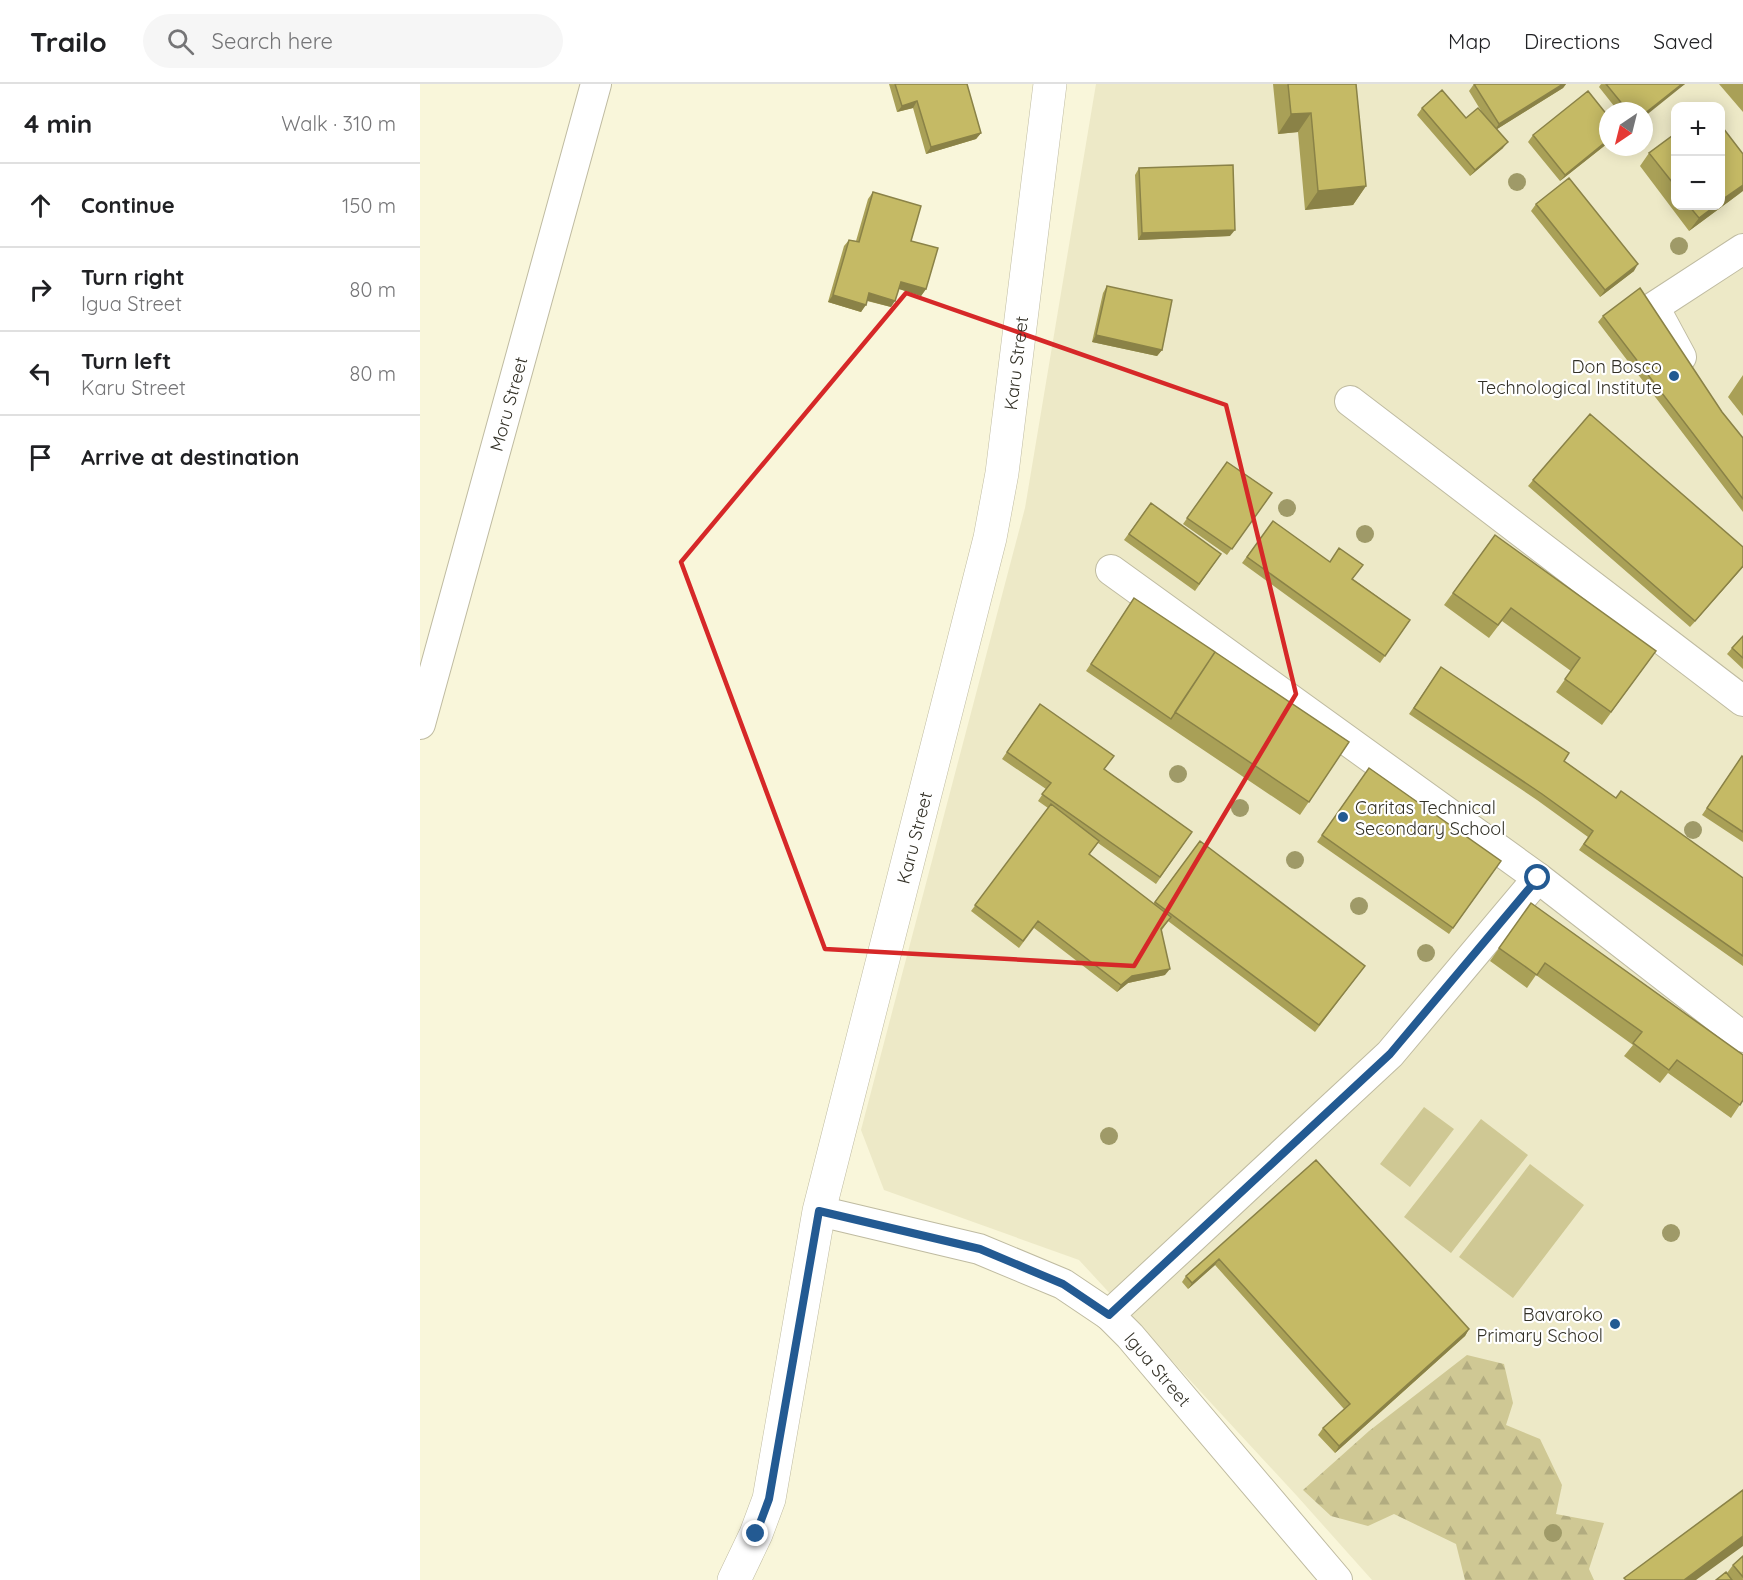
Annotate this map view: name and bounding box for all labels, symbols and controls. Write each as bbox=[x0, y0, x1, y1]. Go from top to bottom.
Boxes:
search box bbox=[143, 14, 563, 68]
text: Trailo bbox=[30, 24, 107, 59]
icon: search bbox=[164, 25, 197, 58]
text: Search here bbox=[212, 27, 333, 55]
text: Map bbox=[1448, 28, 1491, 54]
text: Directions bbox=[1524, 28, 1620, 54]
text: Saved bbox=[1653, 28, 1713, 54]
north arrow bbox=[1599, 102, 1653, 156]
map controls bbox=[1671, 102, 1725, 210]
button: + bbox=[1671, 102, 1725, 156]
text: 4 min bbox=[24, 107, 92, 140]
text: Walk · 310 m bbox=[281, 111, 396, 136]
button: − bbox=[1671, 156, 1725, 210]
icon: ahead bbox=[24, 189, 57, 222]
text: Continue bbox=[81, 191, 175, 219]
text: 150 m bbox=[342, 193, 396, 218]
text: Turn right bbox=[81, 263, 185, 291]
icon: right bbox=[24, 273, 57, 306]
text: 80 m bbox=[350, 277, 396, 302]
text: Igua Street bbox=[81, 291, 182, 316]
street label: Karu Street bbox=[998, 315, 1033, 411]
text: Turn left bbox=[81, 347, 171, 375]
street label: Moru Street bbox=[484, 354, 532, 454]
place label: Don Bosco Technological Institute bbox=[1477, 355, 1662, 399]
icon: left bbox=[24, 357, 57, 390]
text: 80 m bbox=[350, 361, 396, 386]
marker: Don Bosco Technological Institute bbox=[1667, 369, 1681, 383]
text: Karu Street bbox=[81, 375, 186, 400]
icon: arrive bbox=[24, 441, 57, 474]
text: Arrive at destination bbox=[81, 443, 299, 471]
street label: Karu Street bbox=[891, 789, 937, 886]
place label: Caritas Technical Secondary School bbox=[1355, 796, 1505, 840]
marker: Caritas Technical Secondary School bbox=[1336, 810, 1350, 824]
route start bbox=[1524, 864, 1550, 890]
place label: Bavaroko Primary School bbox=[1477, 1303, 1603, 1347]
marker: Bavaroko Primary School bbox=[1608, 1317, 1622, 1331]
street label: Igua Street bbox=[1120, 1327, 1196, 1411]
route end bbox=[742, 1520, 768, 1546]

